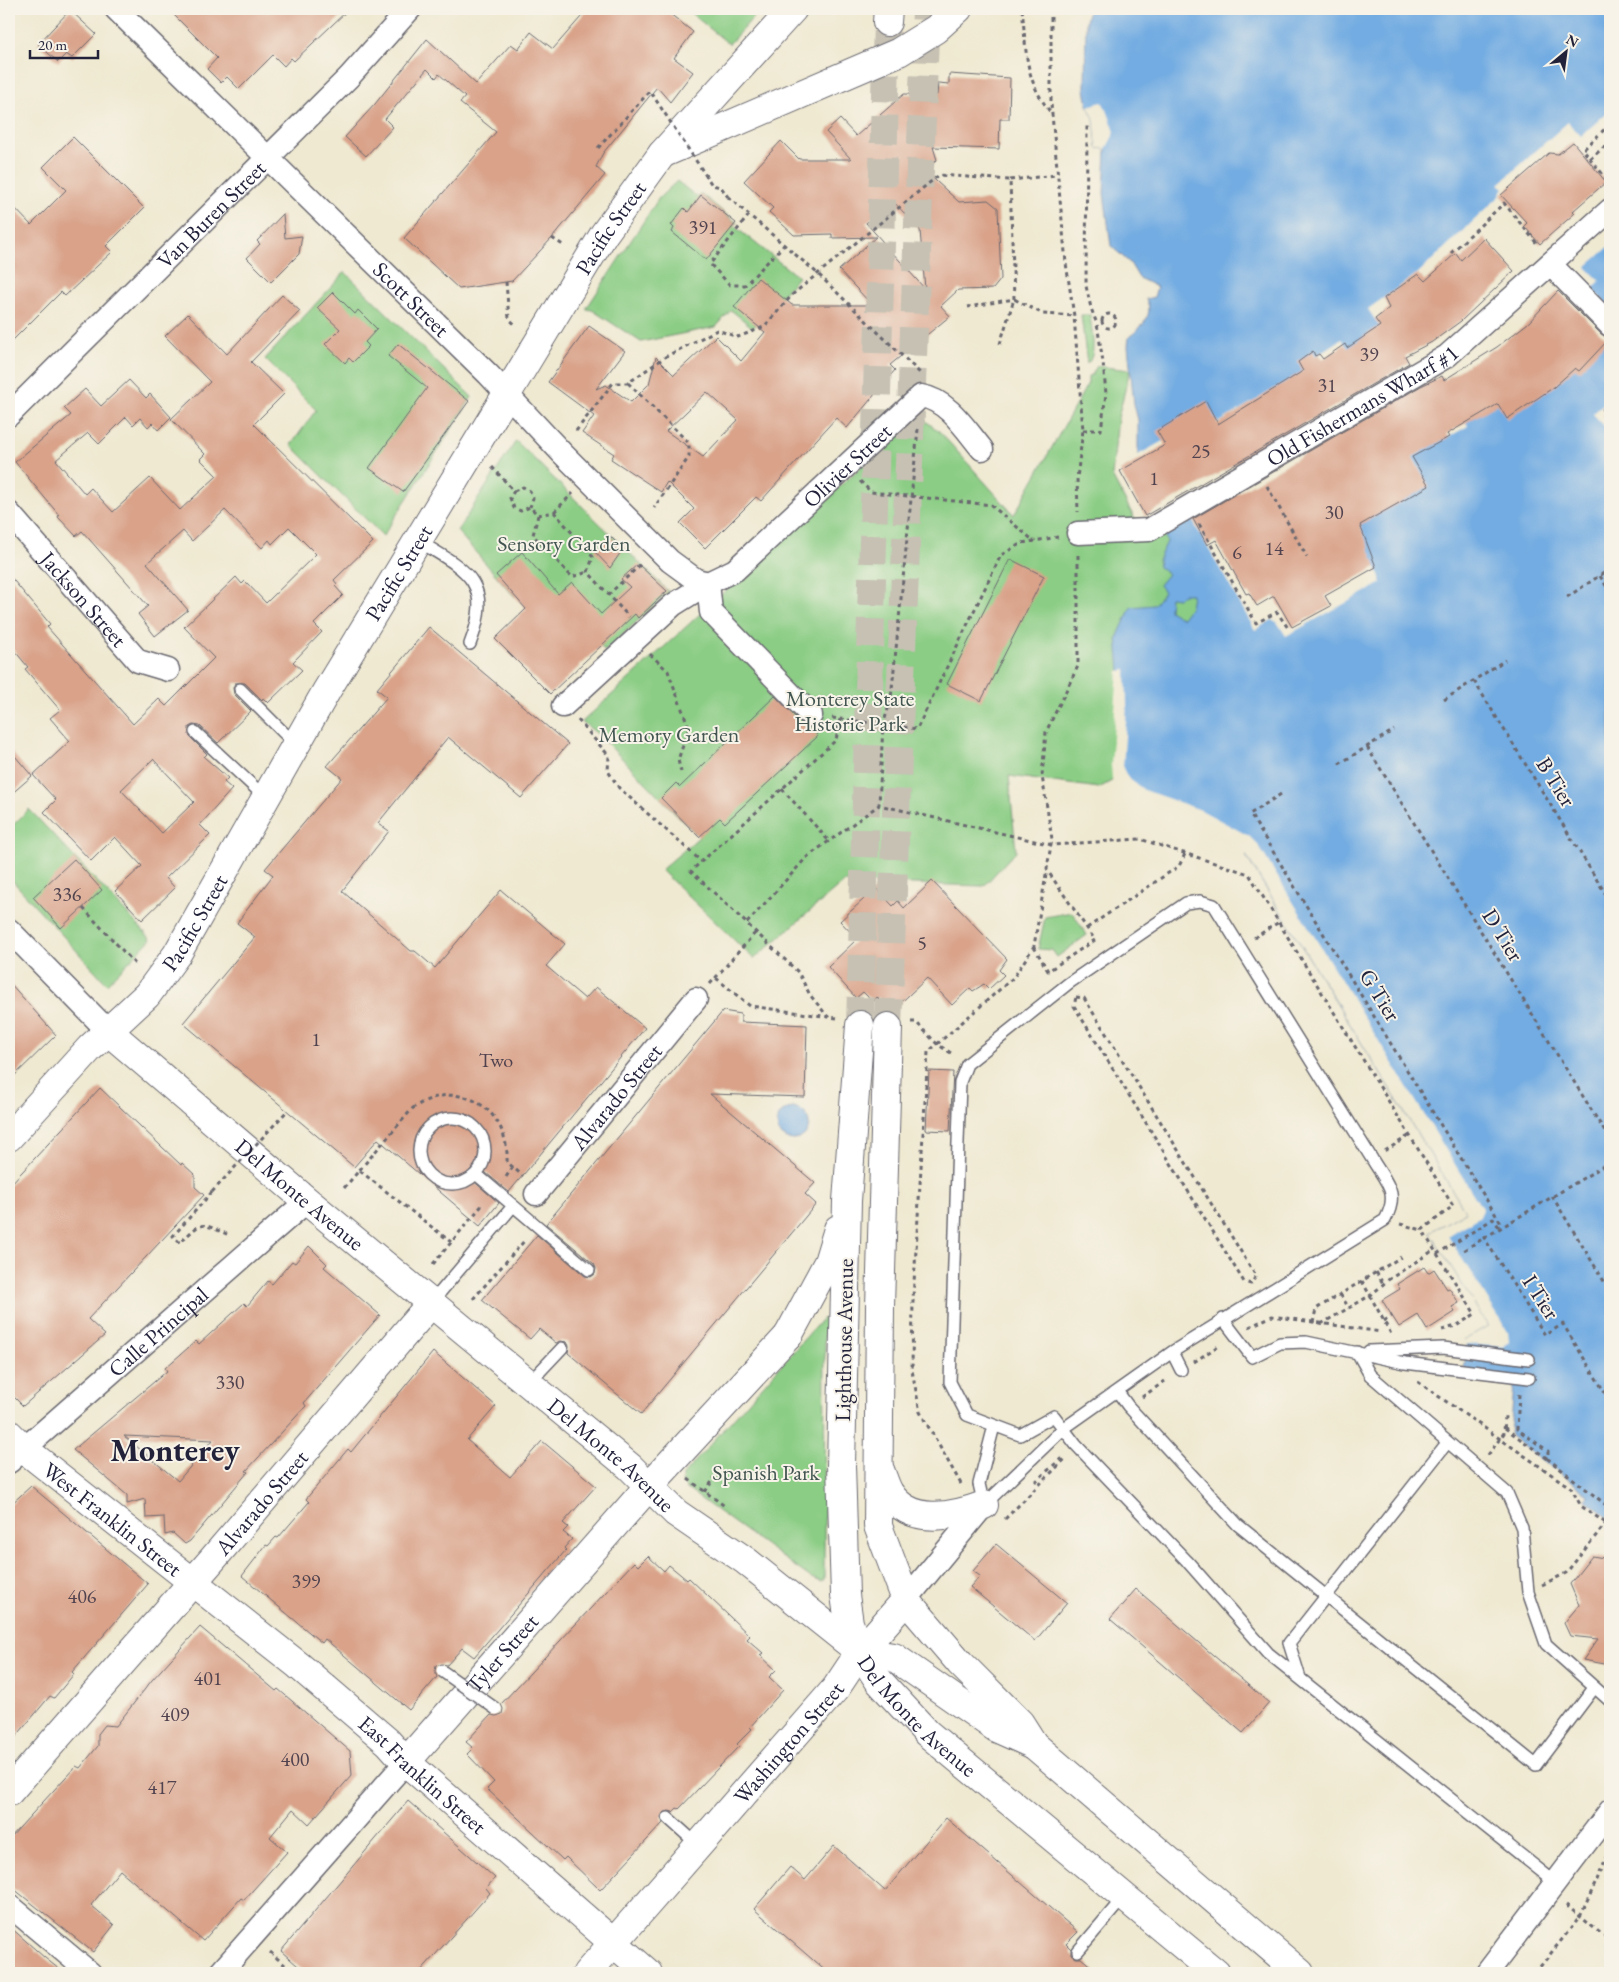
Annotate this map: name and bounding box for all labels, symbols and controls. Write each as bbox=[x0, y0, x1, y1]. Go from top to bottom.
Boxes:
scale bar bbox=[30, 28, 98, 60]
north arrow bbox=[1542, 28, 1592, 78]
text: N bbox=[1563, 30, 1582, 52]
text: 20 m bbox=[38, 35, 67, 54]
street label: Van Buren Street bbox=[150, 154, 272, 275]
street label: Pacific Street bbox=[568, 175, 652, 280]
house number: 391 bbox=[689, 214, 717, 240]
street label: Scott Street bbox=[367, 255, 456, 343]
street label: Old Fishermans Wharf #1 bbox=[1261, 338, 1465, 473]
house number: 39 bbox=[1359, 341, 1379, 367]
house number: 31 bbox=[1317, 372, 1337, 398]
street label: Olivier Street bbox=[796, 417, 898, 514]
house number: 25 bbox=[1191, 438, 1211, 464]
house number: 1 bbox=[1149, 465, 1159, 491]
house number: 30 bbox=[1324, 499, 1344, 525]
street label: Pacific Street bbox=[358, 519, 439, 626]
park label: Sensory Garden bbox=[497, 529, 631, 558]
house number: 14 bbox=[1264, 535, 1284, 561]
house number: 6 bbox=[1232, 539, 1242, 565]
street label: Jackson Street bbox=[33, 543, 134, 653]
park label: Monterey State Historic Park bbox=[786, 684, 915, 738]
park label: Memory Garden bbox=[599, 720, 740, 749]
street label: B Tier bbox=[1530, 752, 1583, 813]
street label: Pacific Street bbox=[155, 869, 234, 977]
house number: 336 bbox=[53, 881, 82, 907]
street label: D Tier bbox=[1476, 903, 1531, 967]
house number: 5 bbox=[917, 930, 927, 956]
street label: G Tier bbox=[1353, 963, 1408, 1027]
house number: 1 bbox=[311, 1026, 321, 1052]
street label: Alvarado Street bbox=[563, 1037, 668, 1157]
house number: Two bbox=[479, 1047, 513, 1073]
street label: Del Monte Avenue bbox=[229, 1132, 371, 1257]
street label: Lighthouse Avenue bbox=[828, 1258, 860, 1422]
street label: I Tier bbox=[1516, 1269, 1567, 1326]
street label: Calle Principal bbox=[102, 1280, 214, 1383]
house number: 330 bbox=[216, 1369, 245, 1395]
street label: Del Monte Avenue bbox=[542, 1391, 681, 1518]
district label: Monterey bbox=[110, 1429, 240, 1471]
street label: Alvarado Street bbox=[207, 1444, 314, 1562]
street label: West Franklin Street bbox=[37, 1455, 188, 1583]
park label: Spanish Park bbox=[712, 1458, 820, 1487]
house number: 399 bbox=[292, 1568, 321, 1594]
house number: 406 bbox=[68, 1583, 97, 1609]
street label: Tyler Street bbox=[459, 1607, 545, 1699]
street label: Del Monte Avenue bbox=[851, 1649, 983, 1783]
house number: 401 bbox=[194, 1665, 222, 1691]
street label: Washington Street bbox=[727, 1676, 851, 1810]
house number: 409 bbox=[161, 1701, 190, 1727]
street label: East Franklin Street bbox=[352, 1709, 493, 1840]
house number: 400 bbox=[281, 1746, 310, 1772]
house number: 417 bbox=[148, 1774, 177, 1800]

